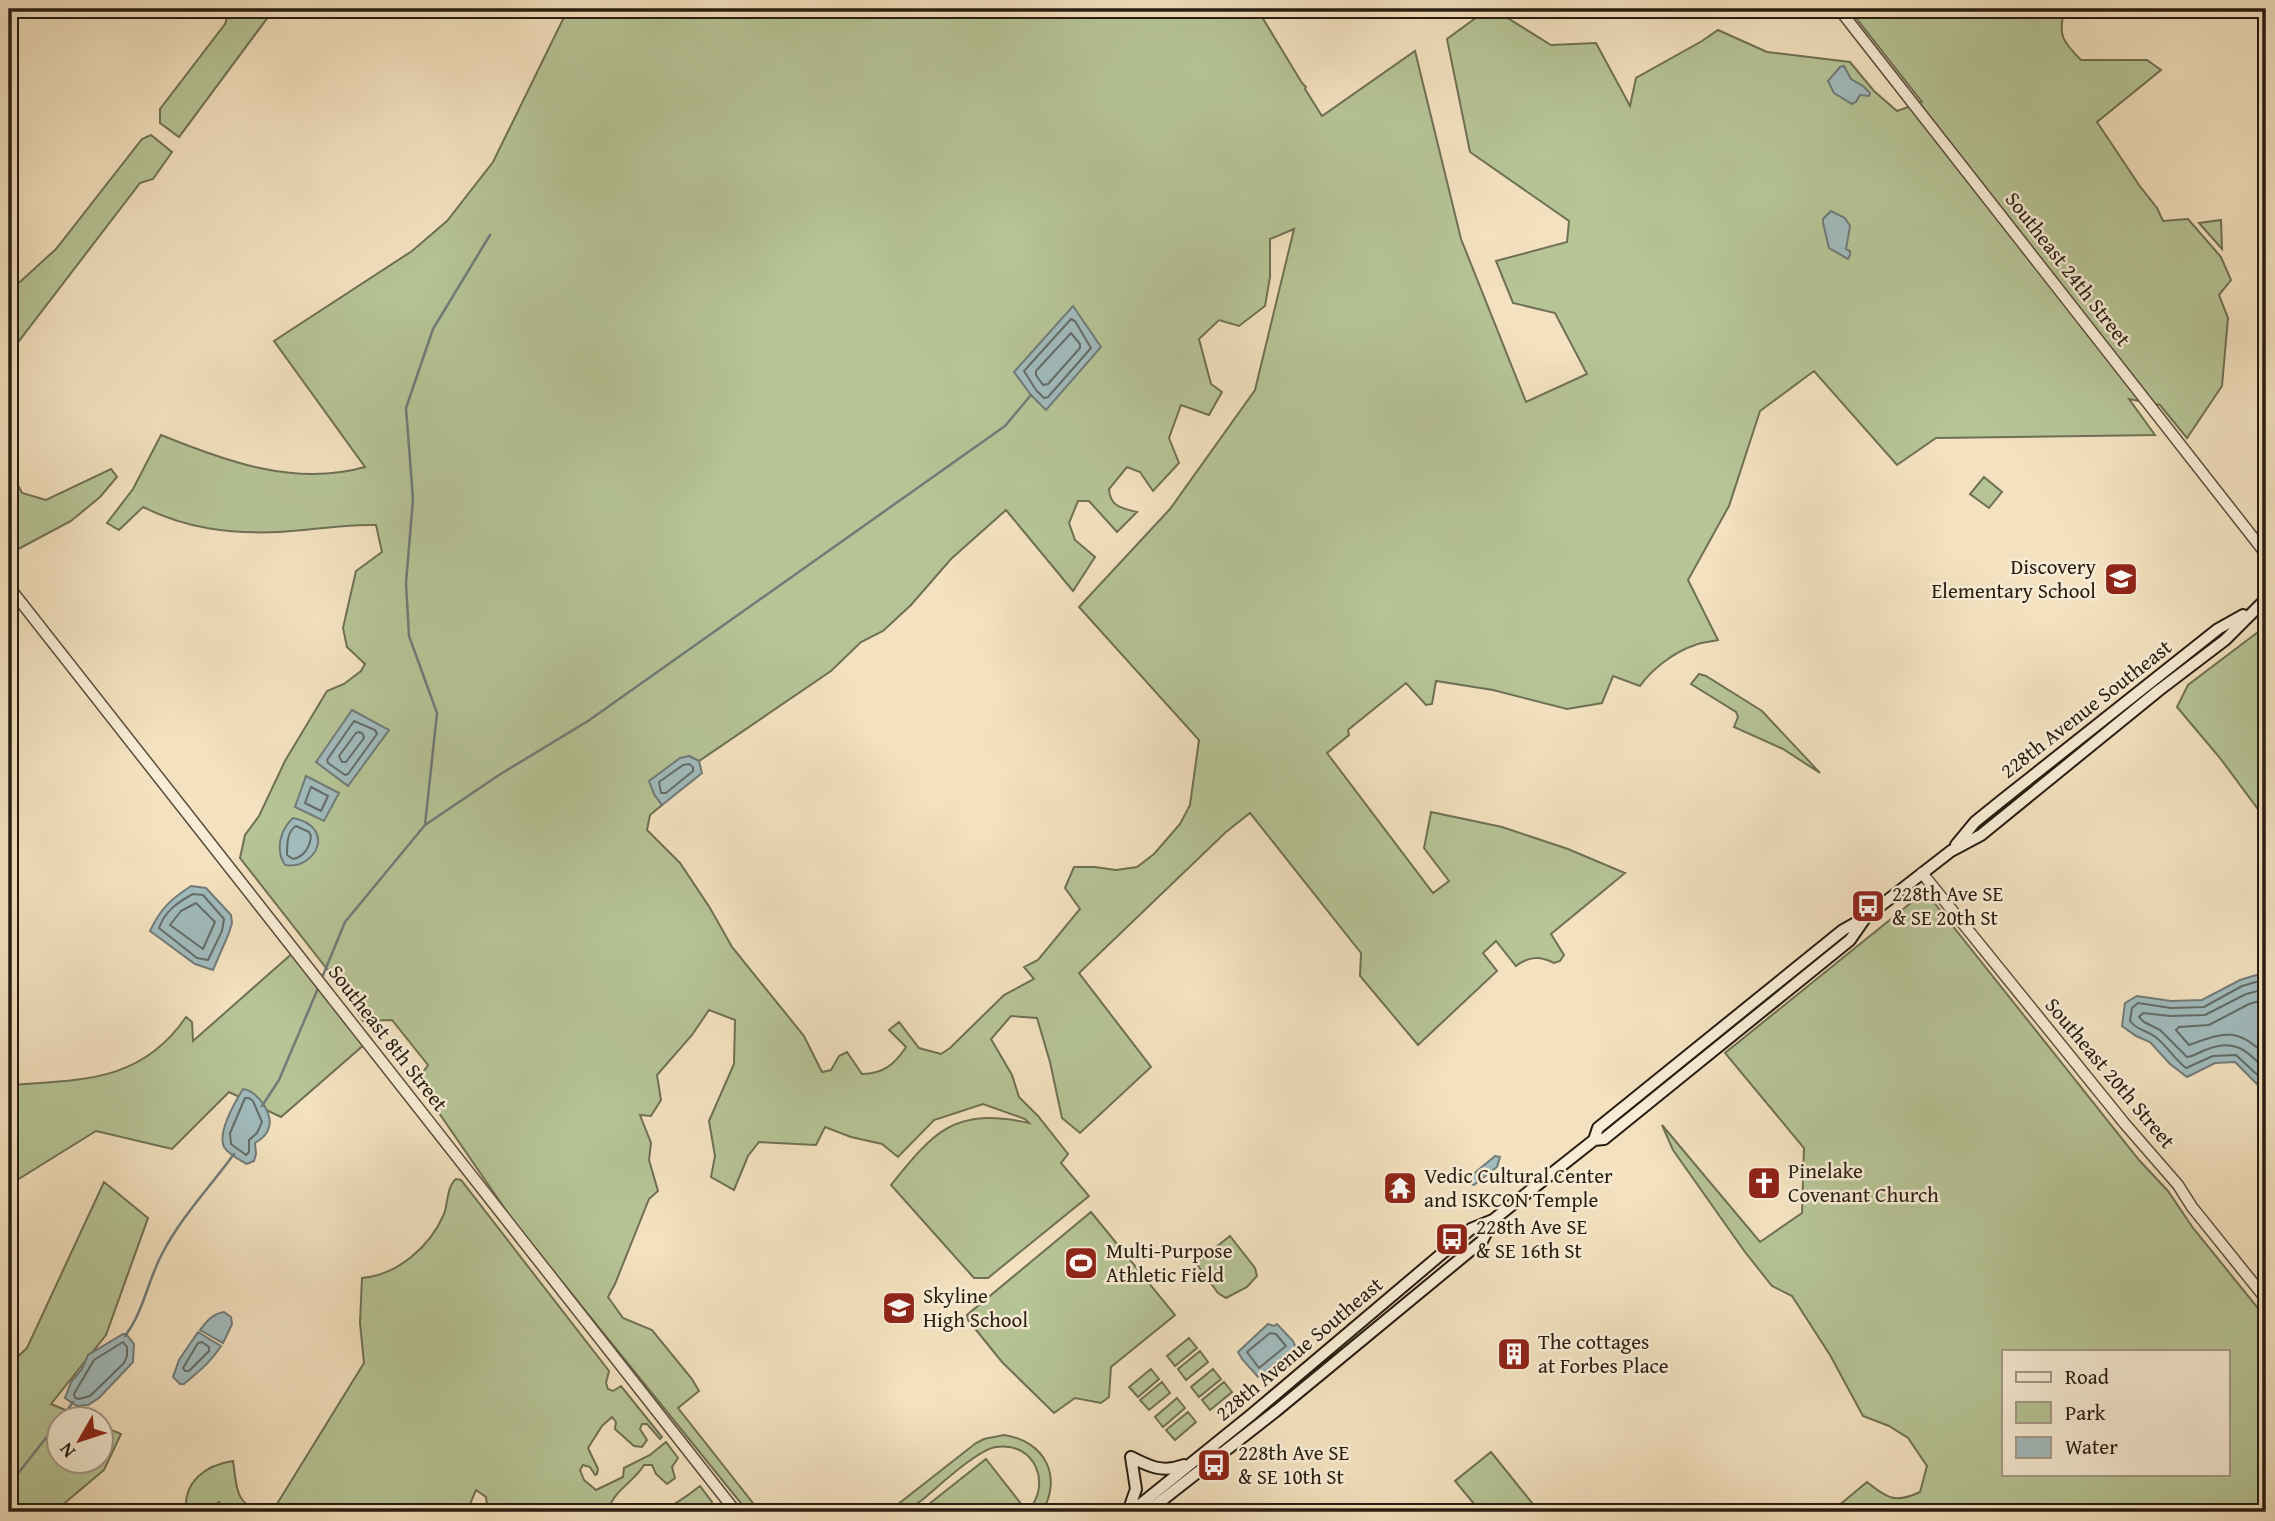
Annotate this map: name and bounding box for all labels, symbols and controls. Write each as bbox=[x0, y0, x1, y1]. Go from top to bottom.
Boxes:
street label: Southeast 24th Street bbox=[1998, 185, 2139, 353]
place label: Discovery Elementary School bbox=[1931, 551, 2097, 606]
school or university icon: Discovery Elementary School bbox=[2102, 560, 2140, 598]
street label: 228th Avenue Southeast bbox=[1993, 631, 2179, 786]
place label: 228th Ave SE & SE 20th St bbox=[1892, 878, 2004, 933]
bus stop icon: 228th Ave SE & SE 20th St bbox=[1849, 887, 1887, 925]
street label: Southeast 8th Street bbox=[321, 958, 456, 1118]
street label: Southeast 20th Street bbox=[2038, 990, 2183, 1155]
place label: Pinelake Covenant Church bbox=[1788, 1155, 1939, 1210]
place label: Vedic Cultural Center and ISKCON Temple bbox=[1424, 1160, 1613, 1215]
church icon: Pinelake Covenant Church bbox=[1745, 1164, 1783, 1202]
temple icon: Vedic Cultural Center and ISKCON Temple bbox=[1381, 1169, 1419, 1207]
place label: 228th Ave SE & SE 16th St bbox=[1476, 1211, 1588, 1266]
bus stop icon: 228th Ave SE & SE 16th St bbox=[1433, 1220, 1471, 1258]
place label: Multi-Purpose Athletic Field bbox=[1106, 1235, 1233, 1290]
sports icon: Multi-Purpose Athletic Field bbox=[1062, 1244, 1100, 1282]
street label: 228th Avenue Southeast bbox=[1208, 1269, 1390, 1428]
place label: Skyline High School bbox=[923, 1280, 1028, 1335]
school or university icon: Skyline High School bbox=[880, 1289, 918, 1327]
place label: The cottages at Forbes Place bbox=[1538, 1326, 1669, 1381]
building icon: The cottages at Forbes Place bbox=[1495, 1335, 1533, 1373]
legend bbox=[2002, 1350, 2230, 1476]
text: Road bbox=[2065, 1361, 2110, 1392]
text: Park bbox=[2065, 1397, 2106, 1428]
north arrow bbox=[46, 1406, 116, 1476]
text: Water bbox=[2065, 1431, 2118, 1462]
text: N bbox=[52, 1437, 82, 1464]
place label: 228th Ave SE & SE 10th St bbox=[1238, 1437, 1350, 1492]
bus stop icon: 228th Ave SE & SE 10th St bbox=[1195, 1446, 1233, 1484]

